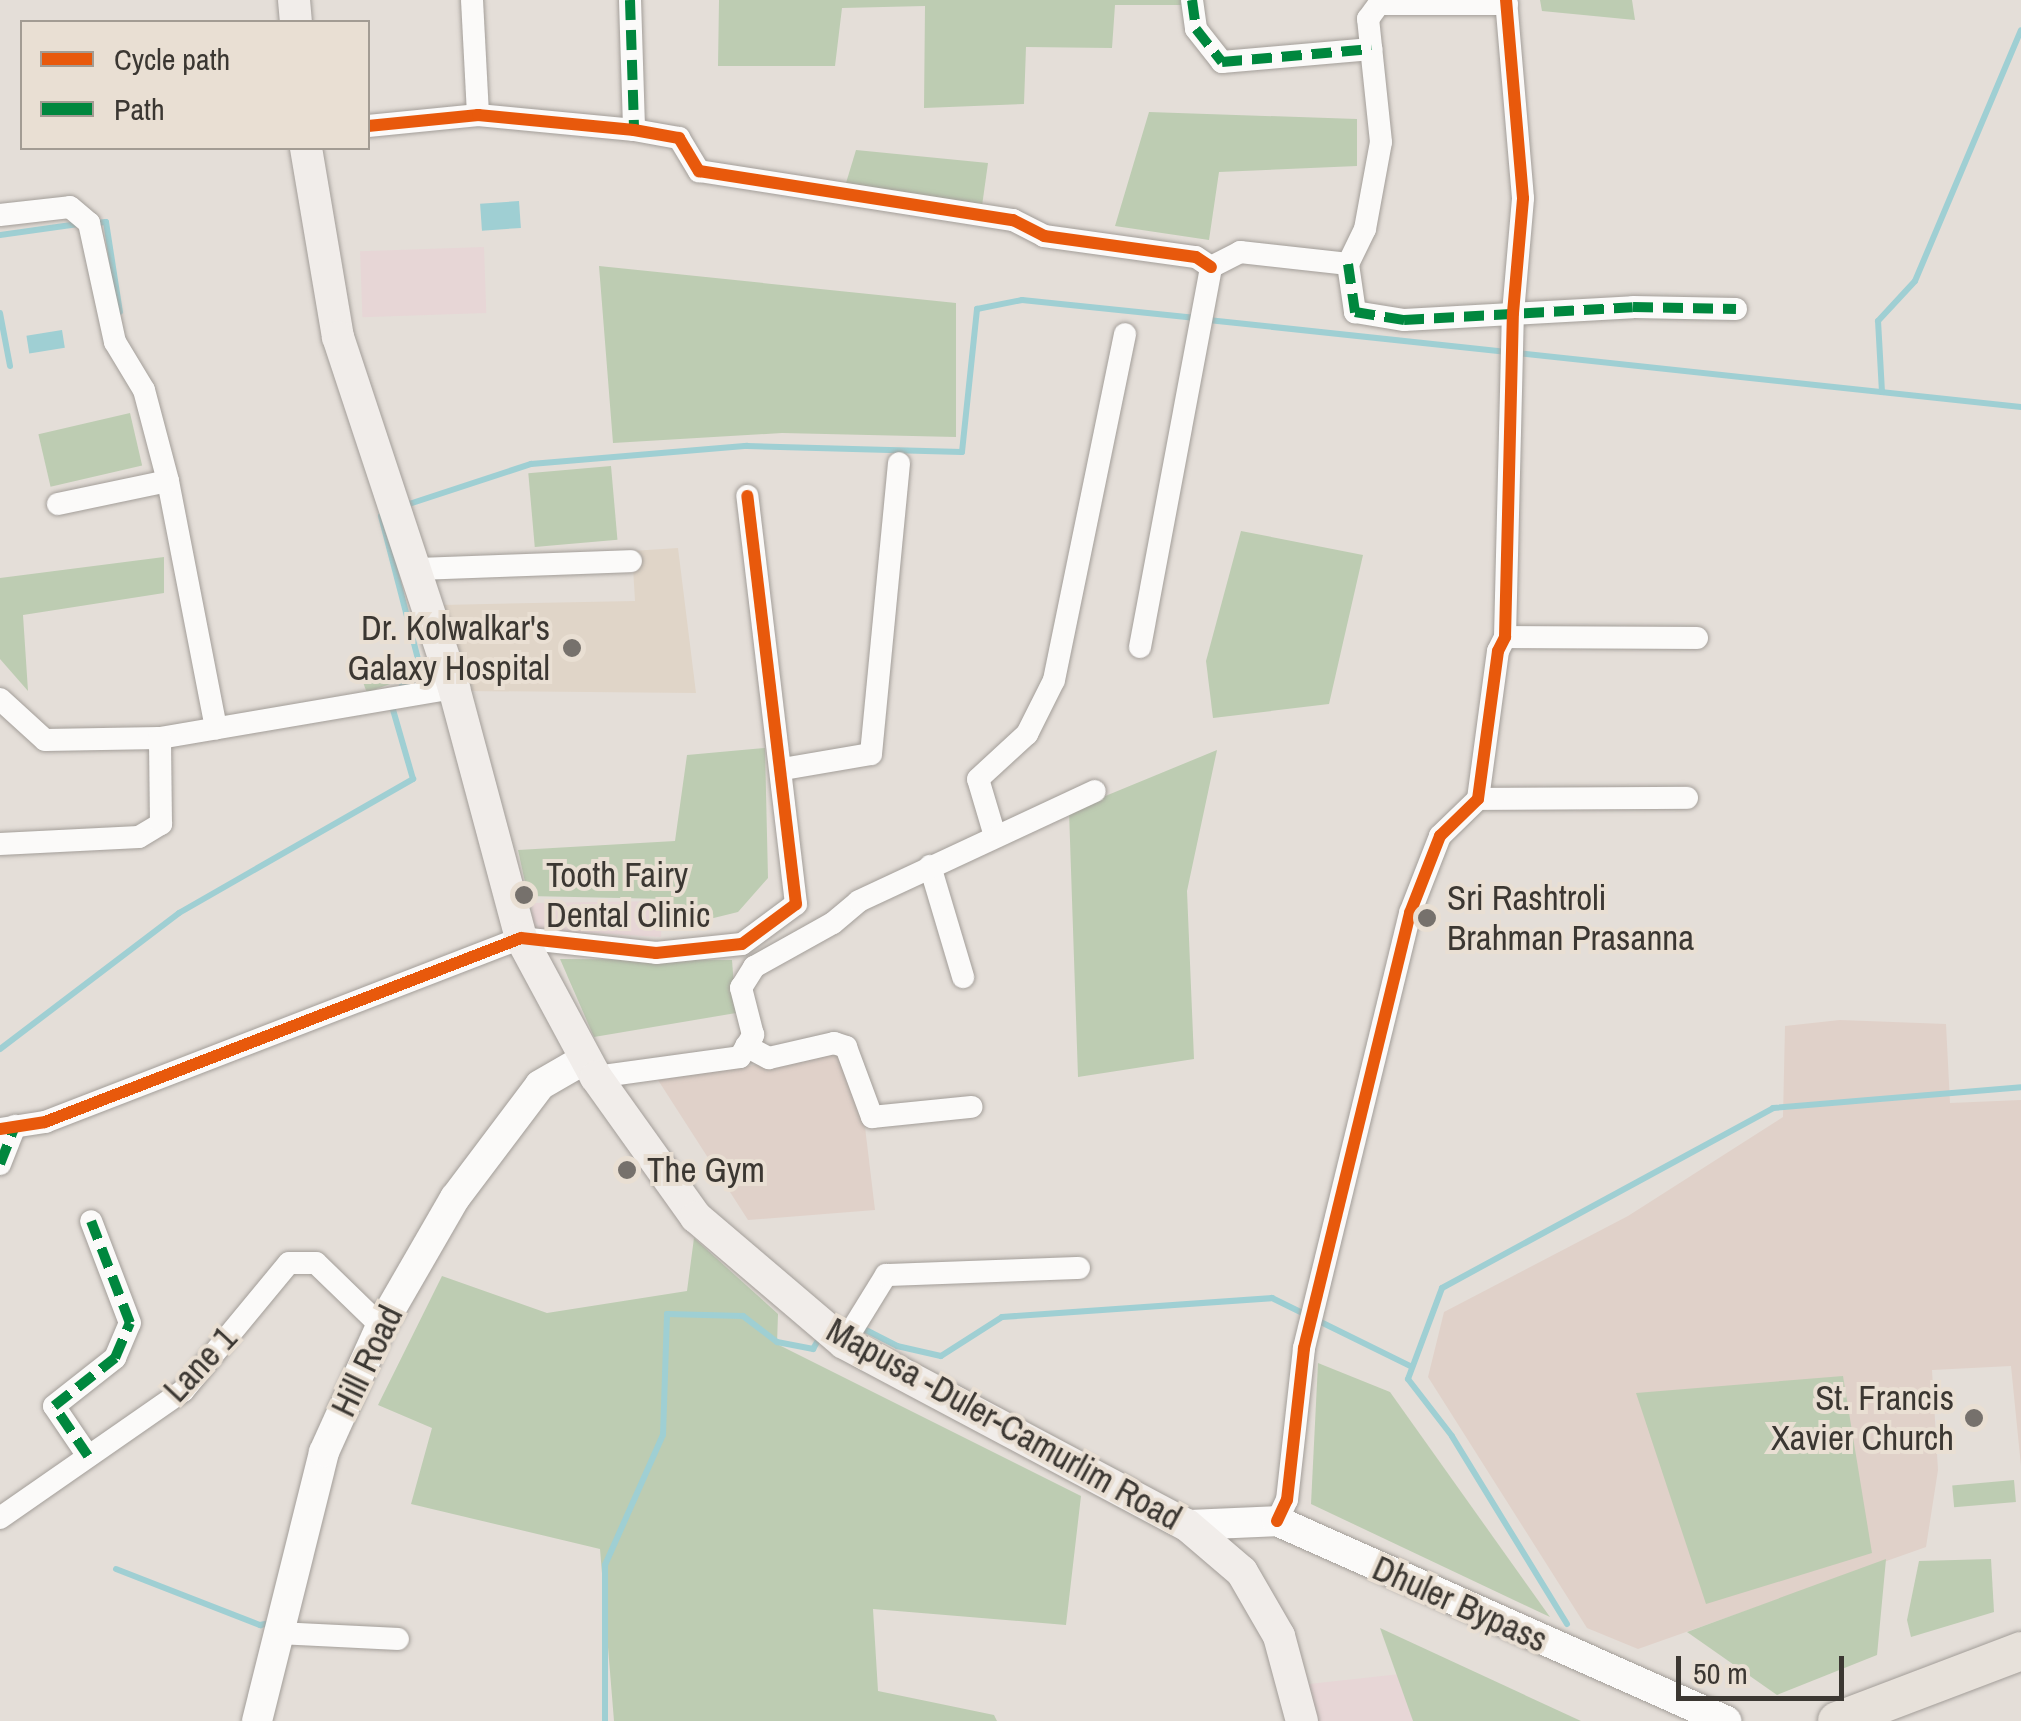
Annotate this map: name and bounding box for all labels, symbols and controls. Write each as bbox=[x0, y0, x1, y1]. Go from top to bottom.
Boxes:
legend bbox=[20, 20, 370, 150]
text: Cycle path bbox=[114, 39, 230, 79]
text: Path bbox=[114, 89, 165, 129]
place label: Dr. Kolwalkar's Galaxy Hospital bbox=[347, 607, 550, 689]
marker: Dr. Kolwalkar's Galaxy Hospital bbox=[559, 635, 585, 661]
place label: Tooth Fairy Dental Clinic bbox=[546, 854, 710, 936]
place label: Sri Rashtroli Brahman Prasanna bbox=[1447, 877, 1694, 959]
marker: Tooth Fairy Dental Clinic bbox=[511, 882, 537, 908]
marker: Sri Rashtroli Brahman Prasanna bbox=[1416, 907, 1438, 929]
place label: The Gym bbox=[647, 1149, 765, 1191]
marker: The Gym bbox=[616, 1159, 638, 1181]
street label: Hill Road bbox=[322, 1299, 412, 1423]
street label: Mapusa -Duler-Camurlim Road bbox=[819, 1309, 1189, 1539]
street label: Lane 1 bbox=[155, 1318, 245, 1410]
place label: St. Francis Xavier Church bbox=[1771, 1377, 1954, 1459]
marker: St. Francis Xavier Church bbox=[1963, 1407, 1985, 1429]
street label: Dhuler Bypass bbox=[1366, 1547, 1554, 1661]
scale bar bbox=[1681, 1636, 1848, 1698]
text: 50 m bbox=[1693, 1653, 1748, 1693]

